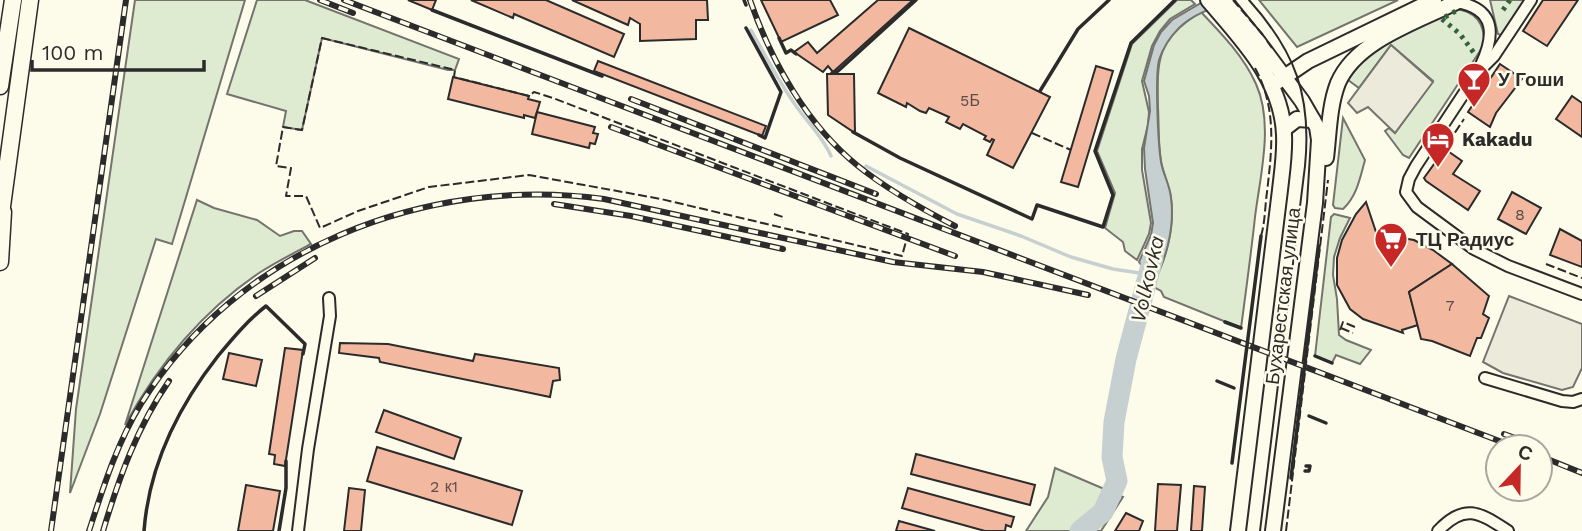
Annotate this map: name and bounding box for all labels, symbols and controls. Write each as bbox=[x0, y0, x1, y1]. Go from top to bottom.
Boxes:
scale bar bbox=[32, 28, 203, 72]
text: 100 m bbox=[42, 40, 104, 65]
bar icon: У Гоши bbox=[1455, 60, 1493, 109]
place label: У Гоши bbox=[1498, 68, 1564, 91]
house number: 5Б bbox=[960, 91, 980, 110]
hotel icon: Kakadu bbox=[1419, 120, 1457, 169]
place label: Kakadu bbox=[1462, 128, 1532, 151]
house number: 8 bbox=[1515, 205, 1525, 224]
street label: Бухарестская улица bbox=[1261, 206, 1305, 386]
supermarket icon: ТЦ Радиус bbox=[1372, 220, 1410, 269]
place label: ТЦ Радиус bbox=[1416, 228, 1515, 251]
water label: Volkovka bbox=[1125, 233, 1169, 325]
house number: 7 bbox=[1446, 296, 1455, 315]
north arrow bbox=[1484, 433, 1554, 503]
text: С bbox=[1515, 439, 1536, 466]
house number: 2 к1 bbox=[430, 477, 458, 496]

